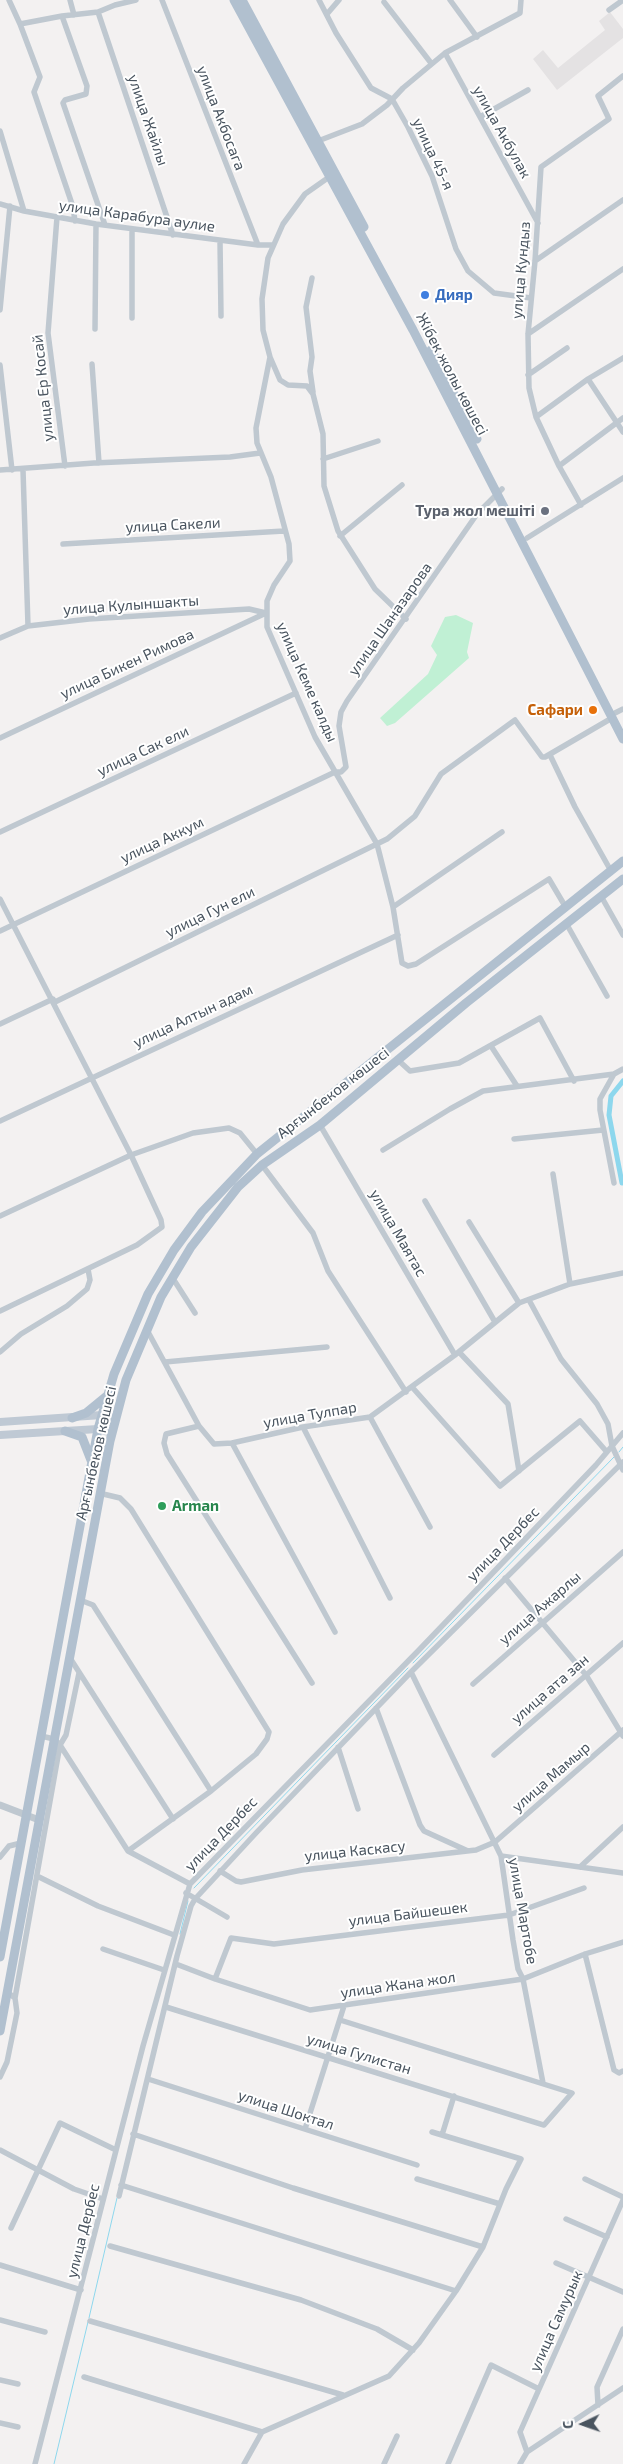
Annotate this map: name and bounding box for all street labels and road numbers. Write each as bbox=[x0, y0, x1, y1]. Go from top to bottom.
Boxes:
street label: улица Акбосага bbox=[193, 63, 249, 173]
street label: улица Жайлы bbox=[124, 72, 172, 168]
street label: улица Акбулак bbox=[469, 82, 535, 182]
street label: улица 45-я bbox=[408, 115, 458, 193]
street label: улица Карабура аулие bbox=[58, 196, 216, 236]
street label: улица Кундыз bbox=[508, 221, 534, 319]
street label: Жібек жолы көшесі bbox=[412, 310, 492, 438]
street label: улица Ер Косай bbox=[28, 334, 58, 442]
street label: улица Сакели bbox=[125, 514, 221, 536]
street label: улица Шаназарова bbox=[344, 559, 436, 679]
street label: улица Кулыншакты bbox=[63, 591, 199, 619]
street label: улица Кеме калды bbox=[272, 619, 342, 745]
street label: улица Бикен Римова bbox=[57, 625, 197, 703]
street label: улица Сак ели bbox=[94, 722, 192, 780]
street label: улица Аккум bbox=[117, 813, 207, 867]
street label: улица Гун ели bbox=[162, 883, 258, 941]
street label: улица Алтын адам bbox=[130, 980, 256, 1052]
street label: Арғынбеков көшесі bbox=[273, 1044, 393, 1142]
street label: улица Маятас bbox=[366, 1186, 430, 1280]
street label: Арғынбеков көшесі bbox=[72, 1384, 120, 1522]
street label: улица Тулпар bbox=[262, 1398, 358, 1432]
street label: улица Дербес bbox=[463, 1503, 543, 1585]
street label: улица Ажарлы bbox=[495, 1568, 585, 1648]
street label: улица ата зан bbox=[508, 1650, 592, 1728]
street label: улица Мамыр bbox=[508, 1738, 594, 1816]
street label: улица Дербес bbox=[181, 1793, 261, 1875]
street label: улица Каскасу bbox=[304, 1837, 406, 1865]
street label: улица Мартобе bbox=[505, 1856, 541, 1966]
street label: улица Байшешек bbox=[347, 1898, 469, 1930]
street label: улица Жана жол bbox=[339, 1968, 457, 2002]
street label: улица Гулистан bbox=[305, 2030, 413, 2078]
street label: улица Шоктал bbox=[236, 2086, 336, 2134]
street label: улица Дербес bbox=[63, 2182, 103, 2280]
street label: улица Самурык bbox=[526, 2268, 586, 2374]

